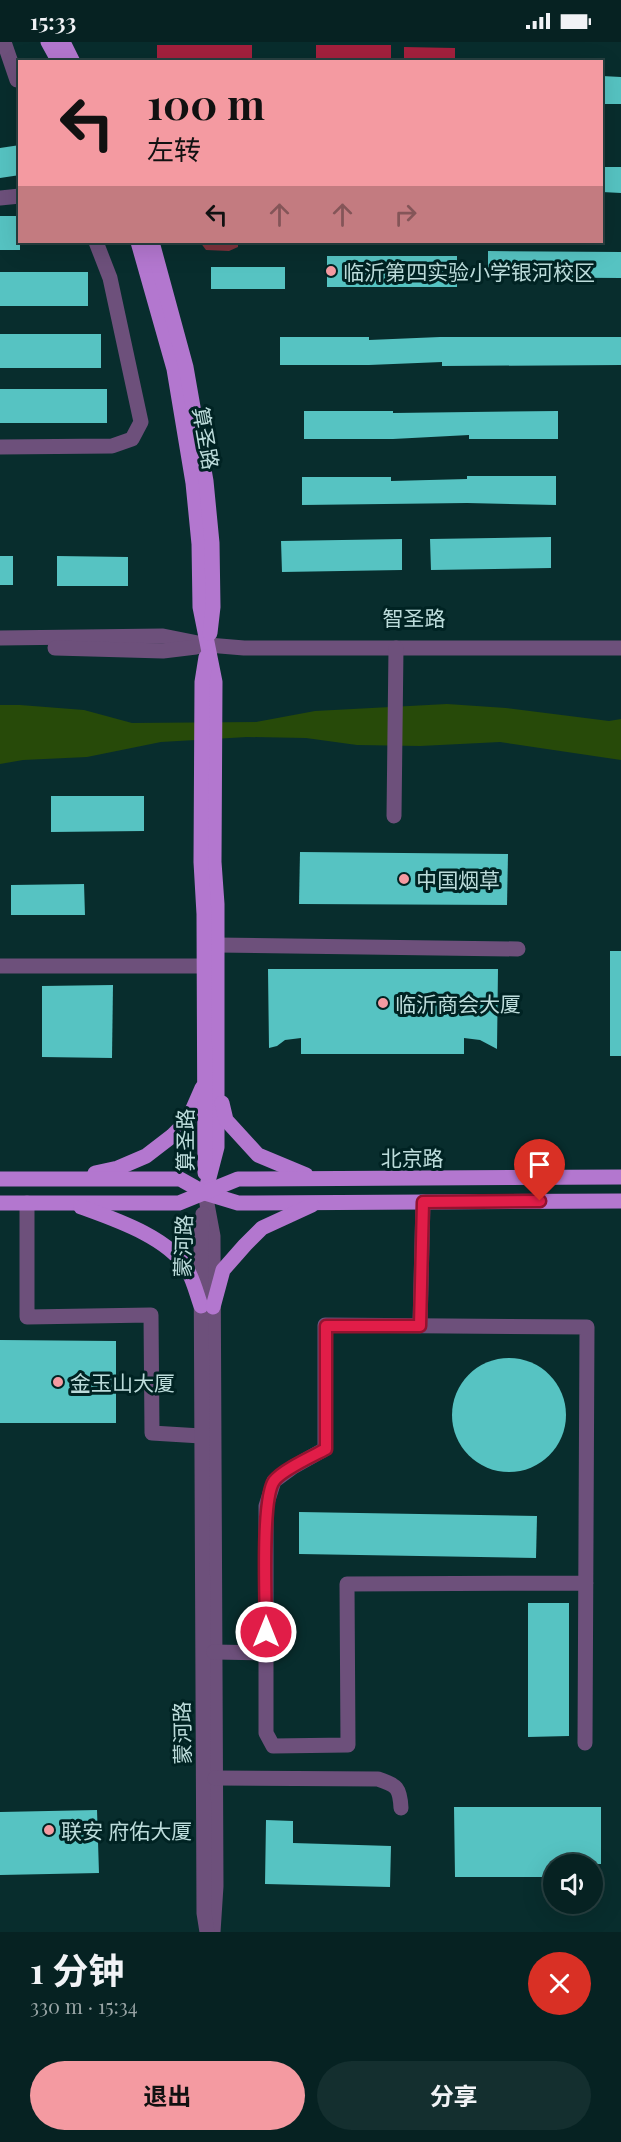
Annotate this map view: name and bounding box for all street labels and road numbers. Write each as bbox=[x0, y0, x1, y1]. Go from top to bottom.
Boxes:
street label: 算圣路 bbox=[188, 405, 226, 471]
street label: 智圣路 bbox=[383, 603, 446, 631]
street label: 算圣路 bbox=[170, 1109, 198, 1172]
street label: 北京路 bbox=[381, 1143, 444, 1171]
street label: 蒙河路 bbox=[167, 1214, 197, 1278]
street label: 蒙河路 bbox=[166, 1701, 196, 1765]

